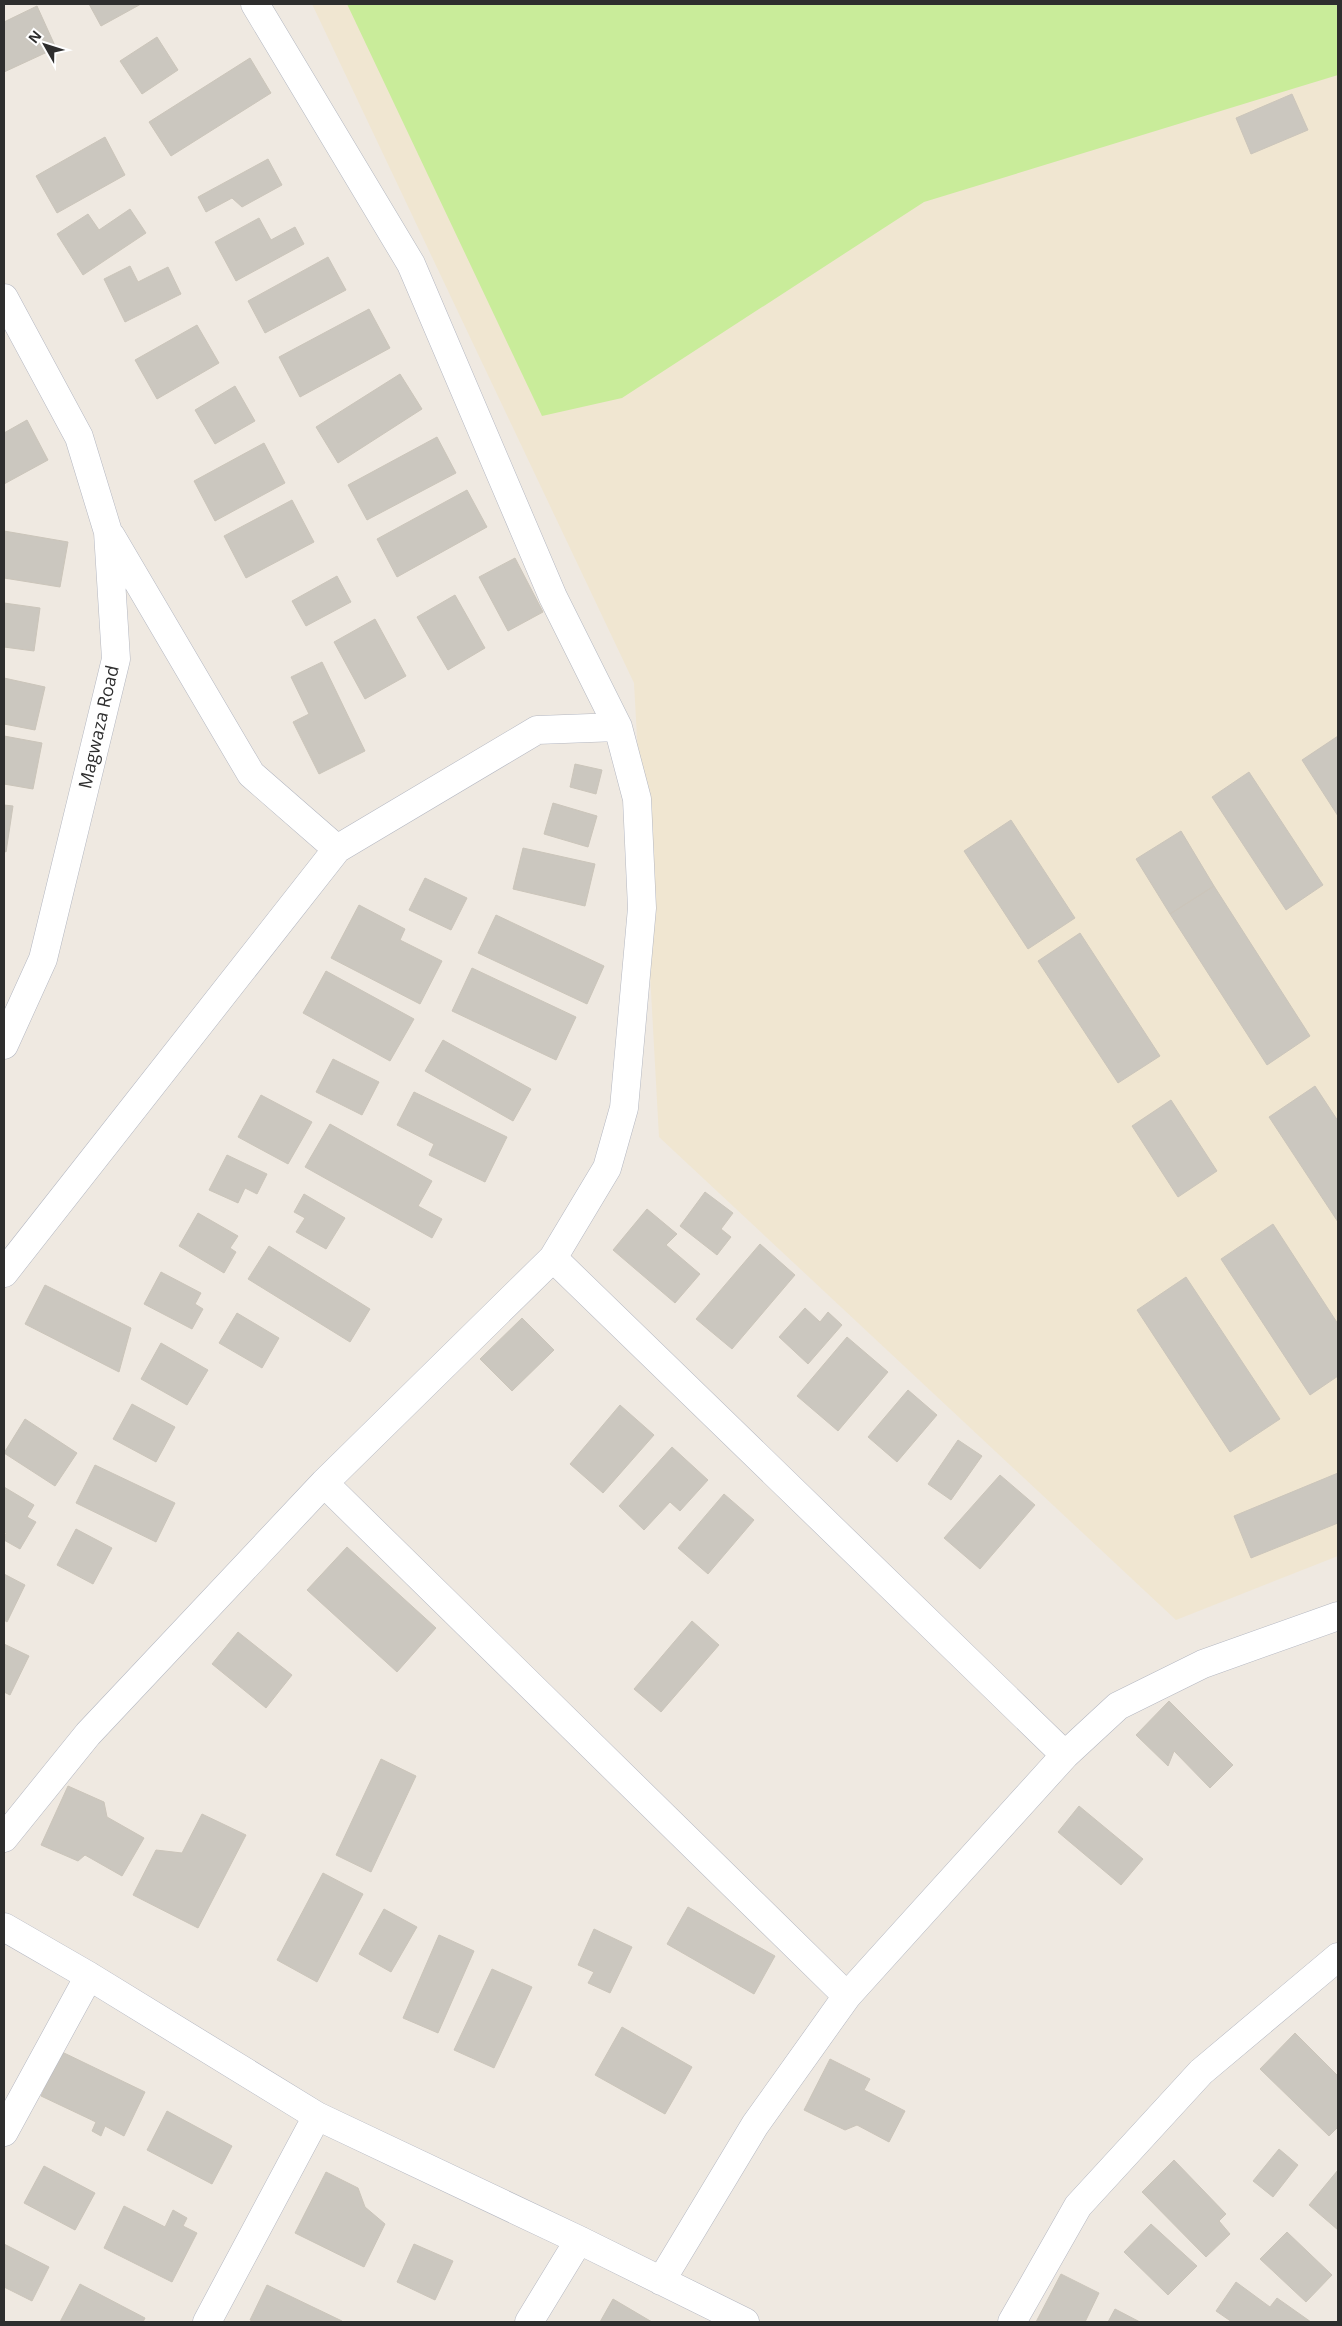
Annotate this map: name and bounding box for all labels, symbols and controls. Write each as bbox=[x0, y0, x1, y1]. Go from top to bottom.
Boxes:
north arrow bbox=[20, 20, 70, 70]
text: N bbox=[24, 26, 45, 47]
street label: Magwaza Road bbox=[72, 663, 124, 791]

